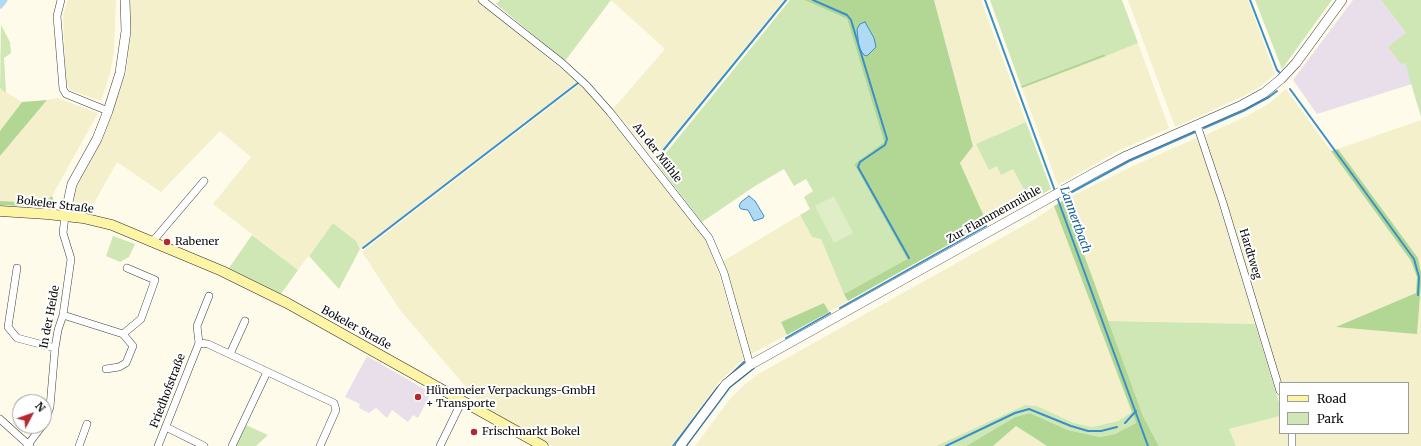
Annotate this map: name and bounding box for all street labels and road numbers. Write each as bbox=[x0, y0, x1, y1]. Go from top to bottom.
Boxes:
street label: An der Mühle bbox=[630, 121, 684, 185]
street label: Zur Flammenmühle bbox=[944, 184, 1044, 246]
street label: Bokeler Straße bbox=[16, 194, 94, 216]
street label: Hardtweg bbox=[1236, 227, 1264, 281]
street label: In der Heide bbox=[37, 284, 63, 350]
street label: Bokeler Straße bbox=[319, 303, 393, 353]
street label: Friedhofstraße bbox=[148, 352, 188, 430]

